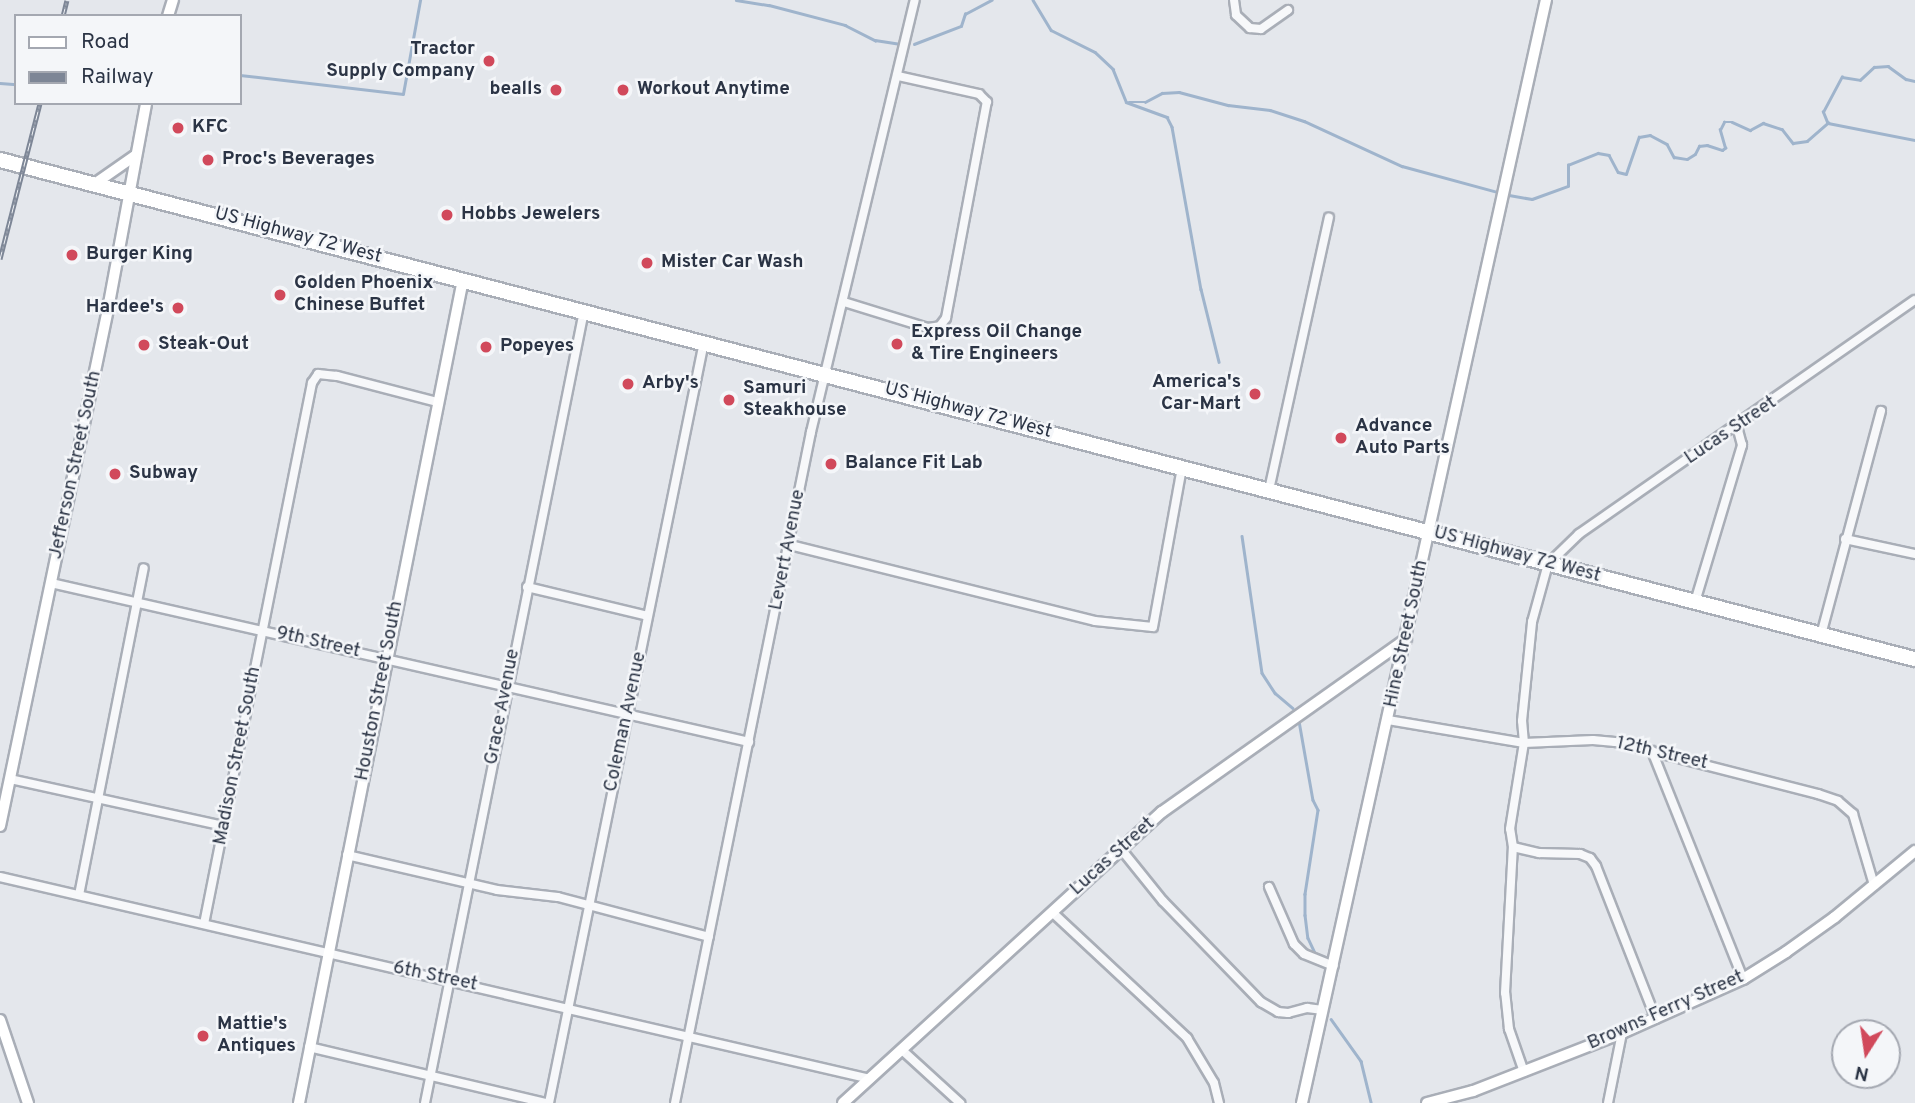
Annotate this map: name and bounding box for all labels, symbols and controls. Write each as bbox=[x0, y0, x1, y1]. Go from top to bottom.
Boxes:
legend bbox=[14, 14, 242, 105]
text: Road bbox=[81, 29, 130, 56]
place label: Tractor Supply Company bbox=[326, 39, 475, 83]
marker: Tractor Supply Company bbox=[481, 53, 497, 69]
text: Railway bbox=[81, 64, 154, 91]
place label: bealls bbox=[489, 79, 542, 101]
place label: Workout Anytime bbox=[637, 79, 791, 101]
marker: bealls bbox=[548, 82, 564, 98]
marker: Workout Anytime bbox=[615, 82, 631, 98]
place label: KFC bbox=[192, 117, 228, 139]
marker: KFC bbox=[170, 120, 186, 136]
place label: Proc's Beverages bbox=[222, 149, 375, 171]
marker: Proc's Beverages bbox=[200, 152, 216, 168]
street label: US Highway 72 West bbox=[211, 203, 385, 269]
place label: Hobbs Jewelers bbox=[461, 204, 600, 226]
marker: Hobbs Jewelers bbox=[439, 207, 455, 223]
place label: Burger King bbox=[86, 244, 193, 266]
marker: Burger King bbox=[64, 247, 80, 263]
place label: Mister Car Wash bbox=[661, 252, 803, 274]
marker: Mister Car Wash bbox=[639, 255, 655, 271]
place label: Golden Phoenix Chinese Buffet bbox=[294, 273, 433, 317]
marker: Golden Phoenix Chinese Buffet bbox=[272, 287, 288, 303]
place label: Hardee's bbox=[86, 297, 164, 319]
marker: Hardee's bbox=[170, 300, 186, 316]
place label: Express Oil Change & Tire Engineers bbox=[911, 322, 1082, 366]
place label: Steak-Out bbox=[158, 334, 249, 356]
place label: Popeyes bbox=[500, 336, 574, 358]
marker: Express Oil Change & Tire Engineers bbox=[889, 336, 905, 352]
marker: Steak-Out bbox=[136, 337, 152, 353]
marker: Popeyes bbox=[478, 339, 494, 355]
street label: Jefferson Street South bbox=[45, 369, 107, 561]
place label: America's Car-Mart bbox=[1152, 372, 1241, 416]
place label: Arby's bbox=[642, 373, 699, 395]
marker: Arby's bbox=[620, 376, 636, 392]
place label: Samuri Steakhouse bbox=[743, 378, 847, 422]
street label: US Highway 72 West bbox=[881, 378, 1055, 444]
marker: America's Car-Mart bbox=[1247, 386, 1263, 402]
marker: Samuri Steakhouse bbox=[721, 392, 737, 408]
street label: Lucas Street bbox=[1681, 392, 1781, 470]
place label: Advance Auto Parts bbox=[1355, 416, 1450, 460]
marker: Advance Auto Parts bbox=[1333, 430, 1349, 446]
place label: Balance Fit Lab bbox=[845, 453, 983, 475]
marker: Balance Fit Lab bbox=[823, 456, 839, 472]
place label: Subway bbox=[129, 463, 198, 485]
marker: Subway bbox=[107, 466, 123, 482]
street label: Levert Avenue bbox=[765, 487, 811, 613]
street label: US Highway 72 West bbox=[1430, 522, 1604, 588]
street label: Hine Street South bbox=[1380, 558, 1434, 710]
street label: Houston Street South bbox=[351, 599, 409, 783]
street label: 9th Street bbox=[274, 622, 362, 664]
street label: Grace Avenue bbox=[481, 647, 525, 767]
street label: Coleman Avenue bbox=[600, 649, 652, 795]
street label: Madison Street South bbox=[209, 665, 267, 847]
street label: 12th Street bbox=[1614, 732, 1710, 776]
street label: Lucas Street bbox=[1066, 813, 1160, 901]
street label: 6th Street bbox=[391, 957, 479, 997]
street label: Browns Ferry Street bbox=[1584, 966, 1748, 1056]
place label: Mattie's Antiques bbox=[217, 1014, 296, 1058]
north arrow bbox=[1831, 1019, 1901, 1089]
marker: Mattie's Antiques bbox=[195, 1028, 211, 1044]
text: N bbox=[1853, 1059, 1871, 1086]

